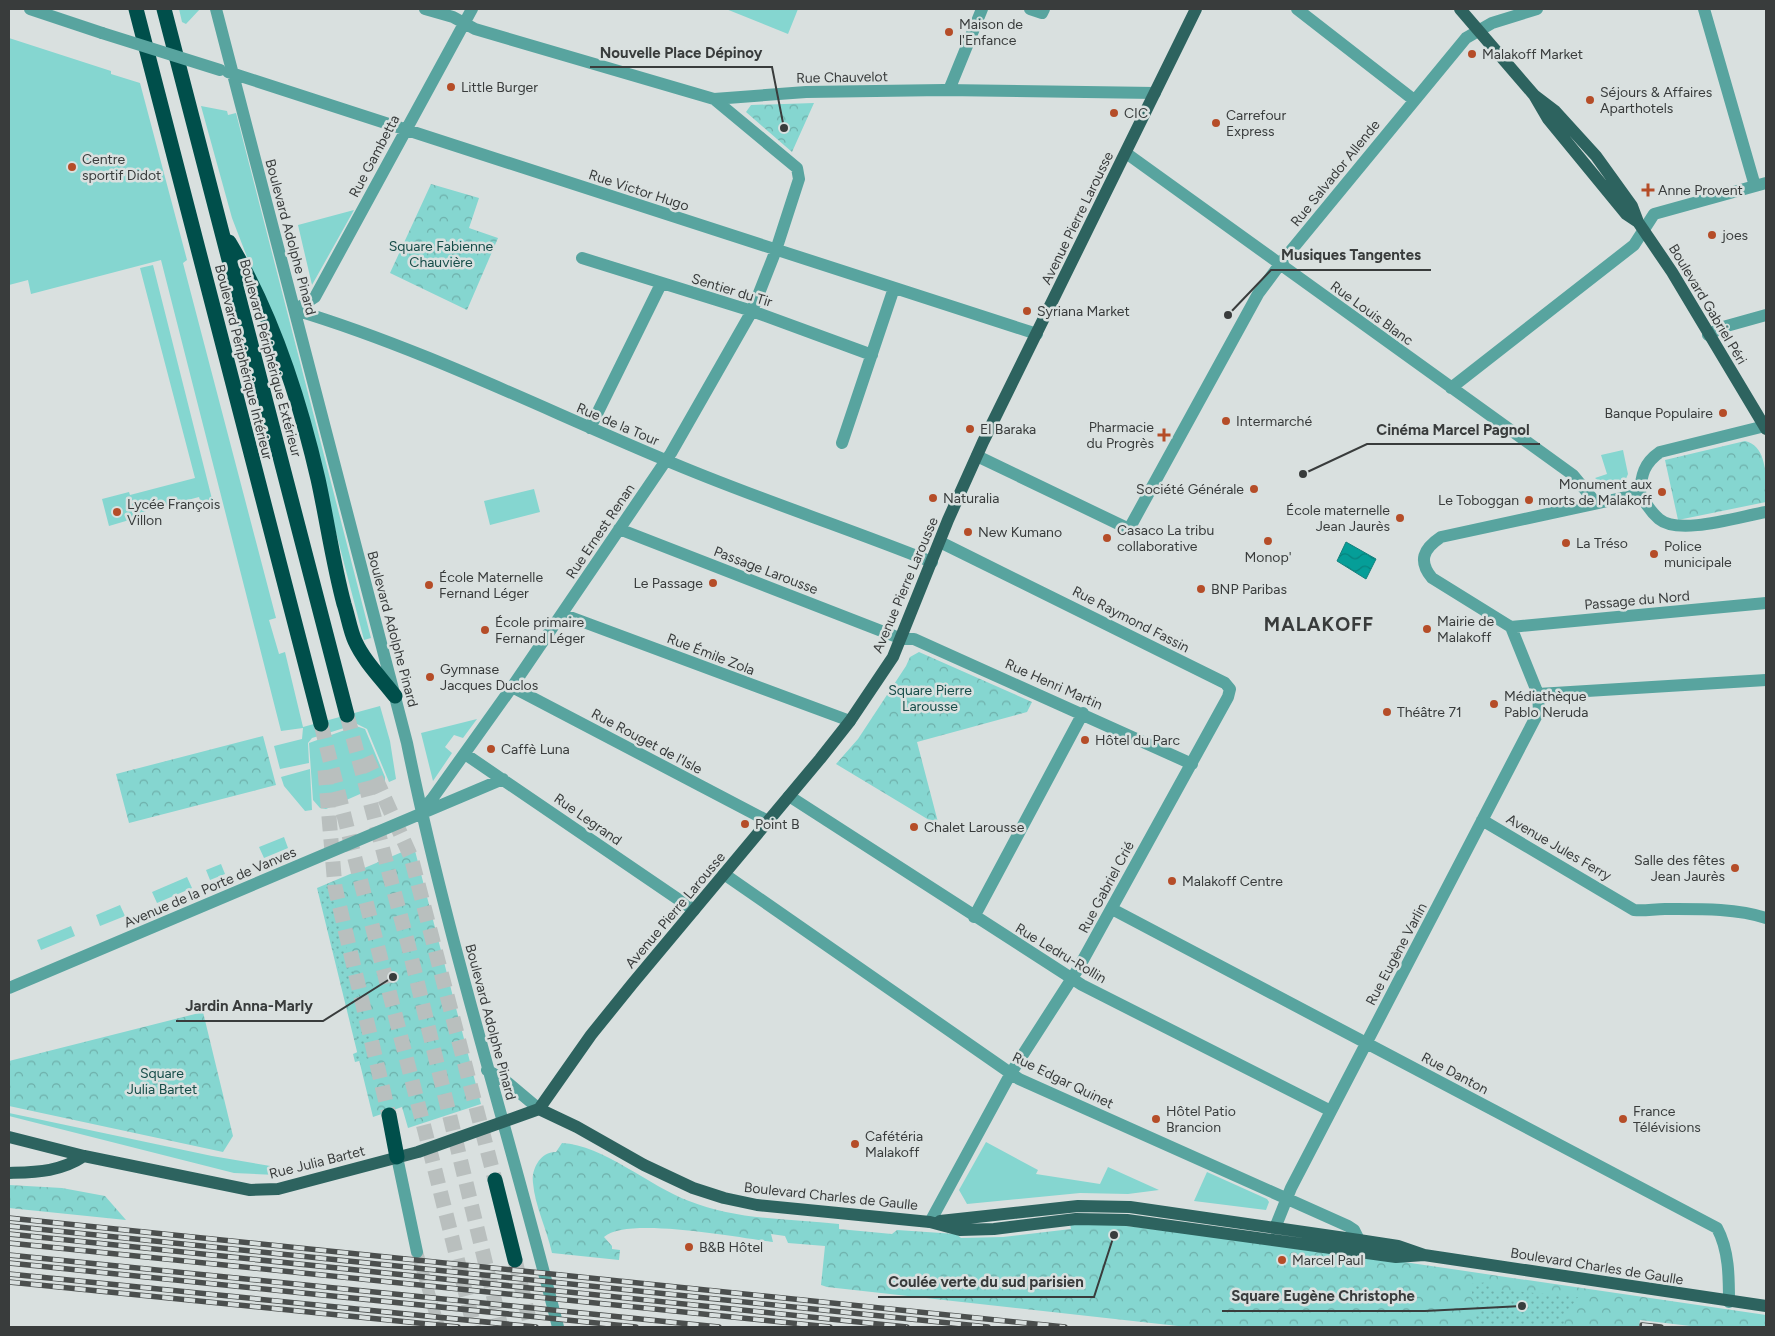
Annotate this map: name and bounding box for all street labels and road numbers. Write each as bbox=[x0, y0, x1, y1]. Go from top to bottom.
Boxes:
street label: Rue Chauvelot bbox=[796, 68, 888, 87]
street label: Rue Gambetta bbox=[346, 112, 403, 200]
street label: Rue Salvador Allende bbox=[1287, 116, 1384, 230]
street label: Avenue Pierre Larousse bbox=[1038, 149, 1117, 288]
street label: Boulevard Adolphe Pinard bbox=[261, 157, 320, 317]
street label: Rue Victor Hugo bbox=[587, 166, 691, 215]
street label: Boulevard Gabriel Péri bbox=[1665, 241, 1750, 368]
street label: Boulevard Périphérique Extérieur bbox=[236, 257, 305, 459]
street label: Boulevard Périphérique Intérieur bbox=[211, 263, 276, 462]
street label: Sentier du Tir bbox=[689, 270, 775, 311]
street label: Rue Louis Blanc bbox=[1327, 278, 1417, 349]
street label: Rue de la Tour bbox=[574, 399, 662, 450]
street label: Rue Ernest Renan bbox=[562, 481, 638, 582]
street label: Avenue Pierre Larousse bbox=[869, 514, 942, 656]
street label: Passage Larousse bbox=[711, 543, 821, 598]
street label: Boulevard Adolphe Pinard bbox=[363, 549, 422, 709]
street label: Rue Raymond Fassin bbox=[1069, 583, 1192, 656]
street label: Passage du Nord bbox=[1584, 587, 1691, 614]
street label: Rue Émile Zola bbox=[665, 630, 757, 679]
street label: Rue Henri Martin bbox=[1002, 655, 1105, 714]
street label: Rue Rouget de l'Isle bbox=[588, 705, 705, 778]
street label: Rue Legrand bbox=[551, 790, 625, 849]
street label: Avenue Jules Ferry bbox=[1503, 810, 1615, 885]
street label: Rue Gabriel Crié bbox=[1075, 838, 1138, 936]
street label: Avenue de la Porte de Vanves bbox=[121, 843, 299, 932]
street label: Avenue Pierre Larousse bbox=[622, 849, 729, 972]
street label: Rue Eugène Varlin bbox=[1362, 900, 1431, 1008]
street label: Rue Ledru-Rollin bbox=[1012, 920, 1110, 987]
street label: Boulevard Adolphe Pinard bbox=[461, 942, 520, 1102]
street label: Rue Edgar Quinet bbox=[1009, 1049, 1116, 1112]
street label: Rue Danton bbox=[1418, 1049, 1491, 1098]
street label: Rue Julia Bartet bbox=[267, 1142, 367, 1183]
street label: Boulevard Charles de Gaulle bbox=[743, 1179, 919, 1214]
street label: Boulevard Charles de Gaulle bbox=[1509, 1244, 1685, 1289]

